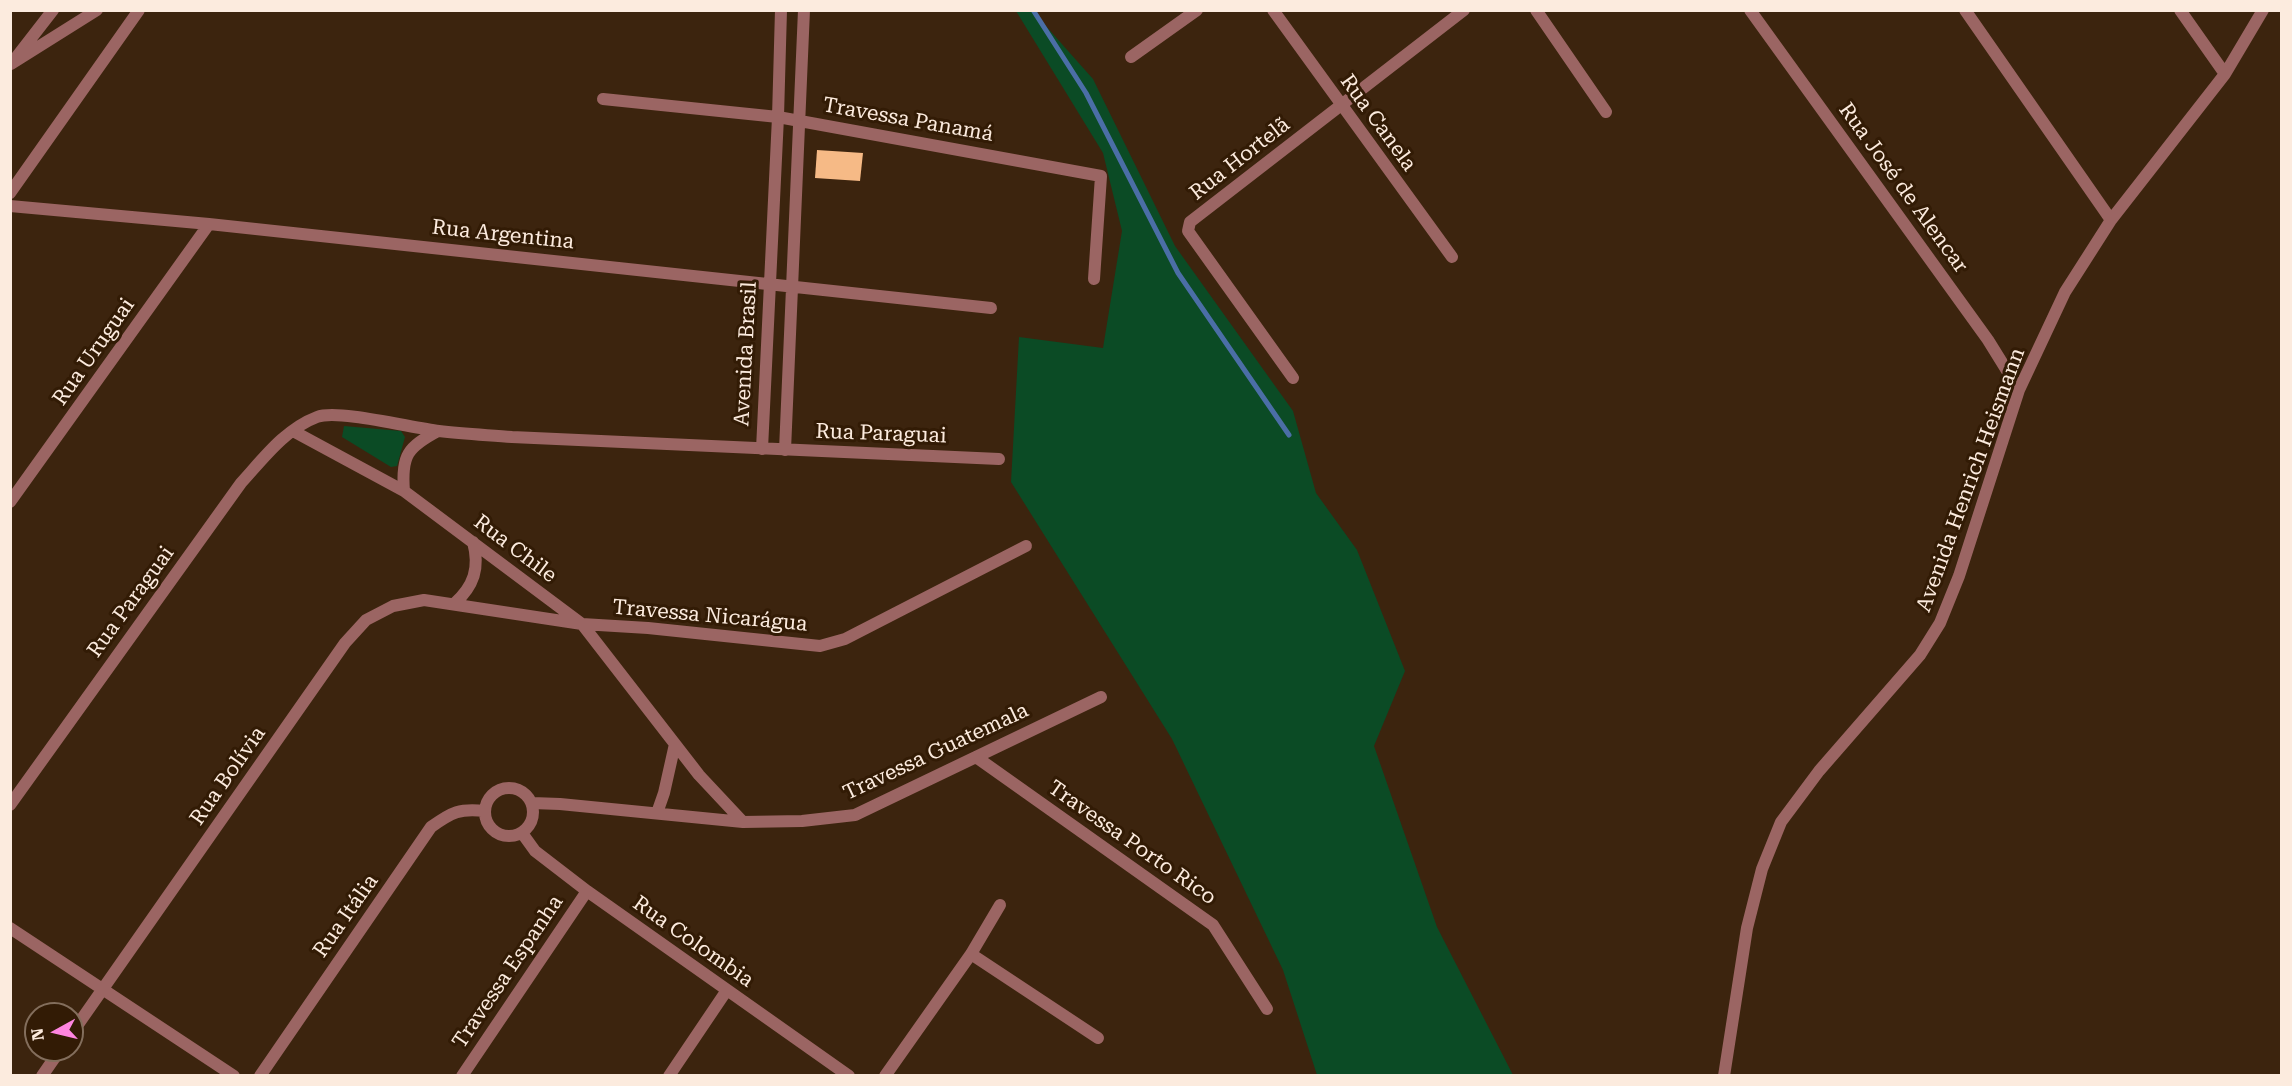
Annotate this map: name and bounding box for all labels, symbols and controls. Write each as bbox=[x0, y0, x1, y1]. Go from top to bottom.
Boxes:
street label: Rua Canela bbox=[1335, 70, 1421, 176]
street label: Travessa Panamá bbox=[821, 93, 995, 147]
street label: Rua José de Alencar bbox=[1833, 98, 1973, 278]
street label: Rua Hortelã bbox=[1185, 112, 1295, 206]
street label: Rua Argentina bbox=[431, 215, 575, 255]
street label: Avenida Brasil bbox=[730, 281, 762, 427]
street label: Rua Uruguai bbox=[48, 293, 140, 411]
street label: Avenida Henrich Heismann bbox=[1911, 344, 2031, 616]
street label: Rua Paraguai bbox=[815, 419, 947, 449]
street label: Rua Chile bbox=[469, 510, 561, 588]
street label: Rua Paraguai bbox=[82, 542, 180, 662]
street label: Travessa Nicarágua bbox=[611, 595, 809, 637]
street label: Travessa Guatemala bbox=[839, 698, 1033, 806]
street label: Rua Bolívia bbox=[185, 722, 271, 830]
street label: Travessa Porto Rico bbox=[1043, 775, 1221, 911]
street label: Rua Itália bbox=[308, 870, 384, 962]
street label: Travessa Espanha bbox=[447, 891, 569, 1053]
street label: Rua Colombia bbox=[628, 891, 758, 993]
north arrow bbox=[24, 1002, 84, 1062]
text: N bbox=[27, 1027, 48, 1042]

